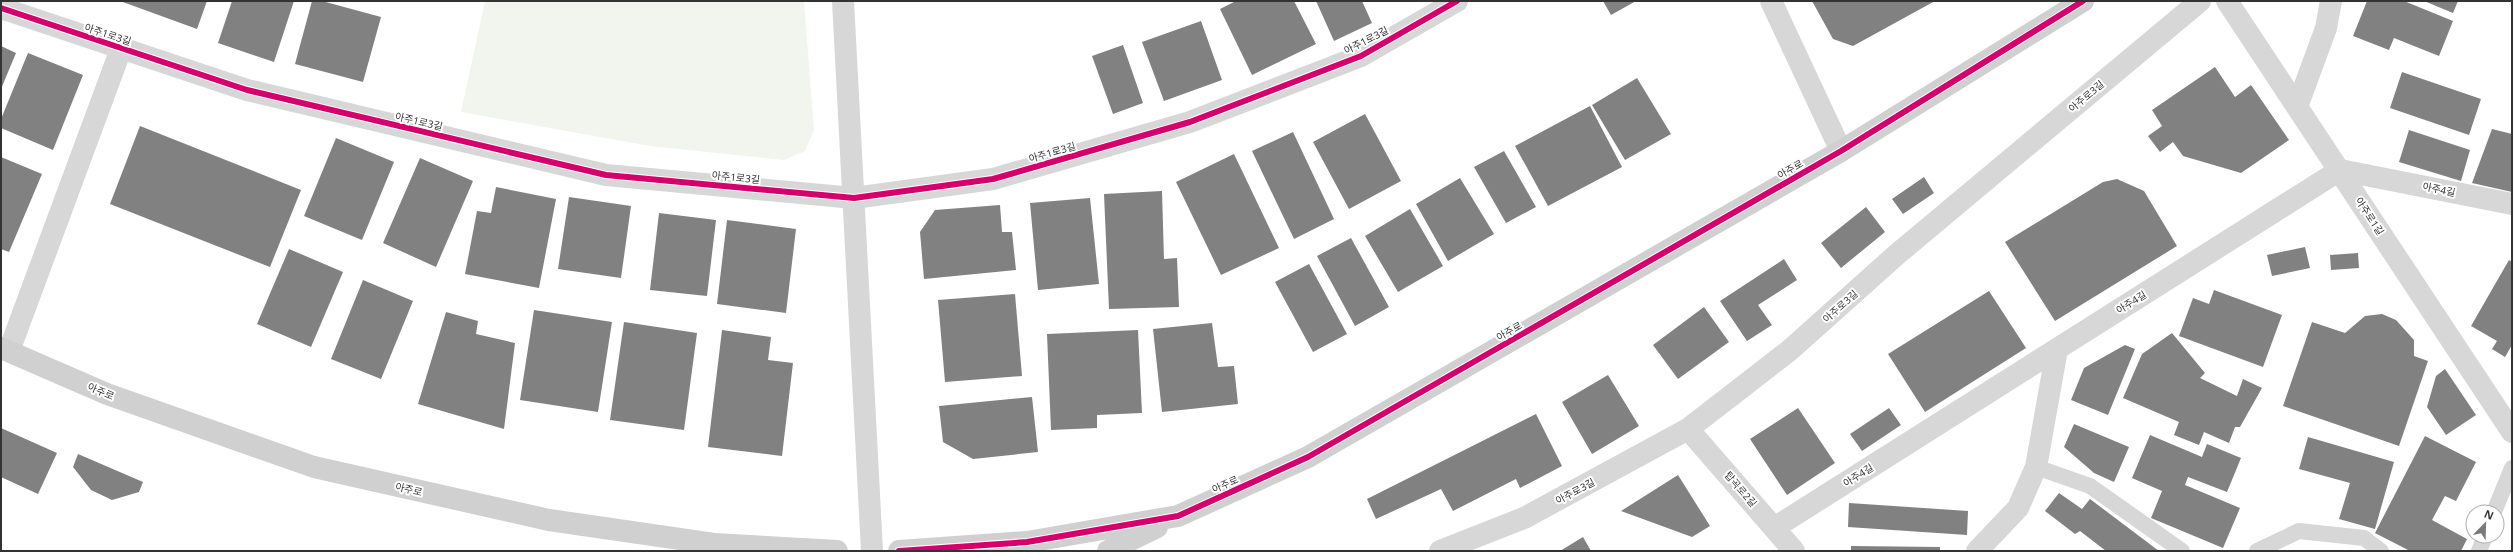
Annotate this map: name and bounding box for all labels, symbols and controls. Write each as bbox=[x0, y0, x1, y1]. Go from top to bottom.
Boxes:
street label: 아주1로3길 bbox=[83, 20, 133, 48]
street label: 아주1로3길 bbox=[1341, 23, 1391, 57]
street label: 아주로3길 bbox=[2065, 77, 2107, 115]
street label: 아주1로3길 bbox=[394, 109, 444, 133]
street label: 아주1로3길 bbox=[1027, 139, 1077, 165]
street label: 아주로 bbox=[1775, 156, 1805, 182]
street label: 아주1로3길 bbox=[711, 168, 761, 186]
street label: 아주4길 bbox=[2421, 179, 2457, 199]
street label: 아주로1길 bbox=[2353, 194, 2387, 238]
street label: 아주로3길 bbox=[1820, 287, 1860, 325]
street label: 아주4길 bbox=[2113, 287, 2149, 317]
street label: 아주로 bbox=[1494, 318, 1524, 344]
street label: 아주로 bbox=[86, 379, 116, 403]
street label: 아주4길 bbox=[1840, 460, 1876, 490]
street label: 탑곡로2길 bbox=[1722, 468, 1760, 510]
street label: 아주로 bbox=[1210, 472, 1240, 496]
street label: 아주로3길 bbox=[1553, 475, 1597, 507]
street label: 아주로 bbox=[394, 479, 424, 499]
north arrow bbox=[2465, 504, 2505, 544]
text: N bbox=[2482, 506, 2496, 523]

